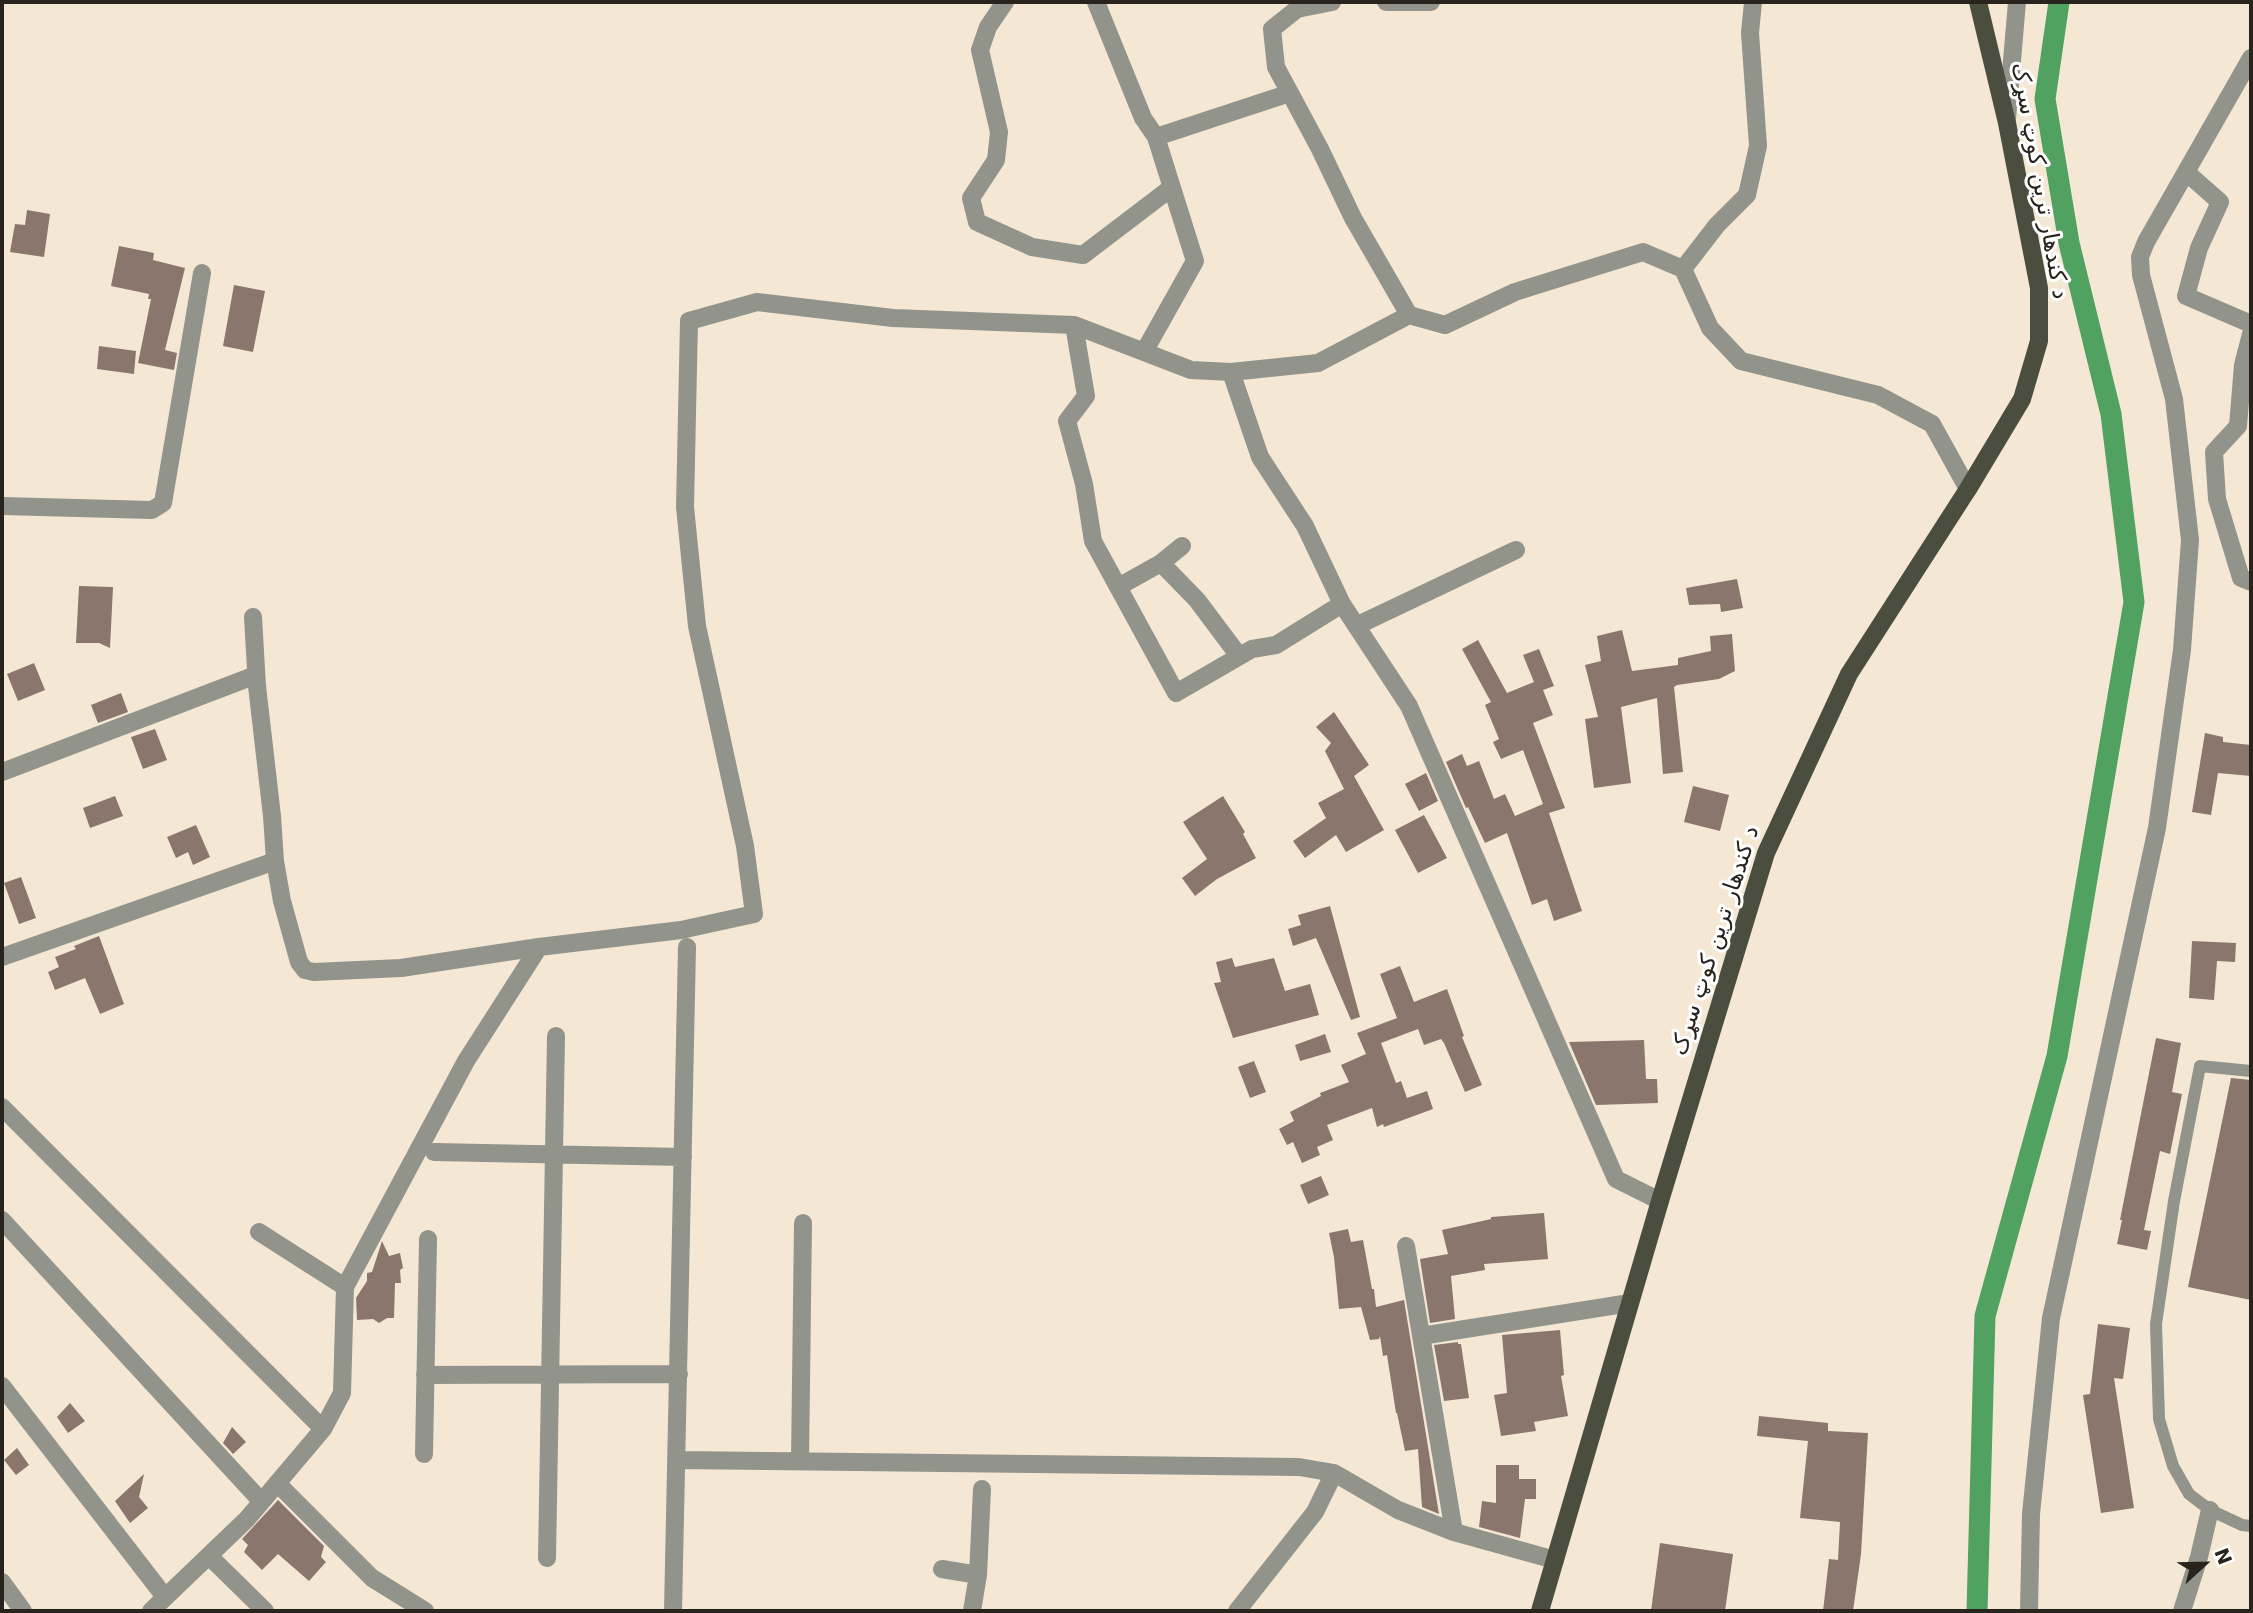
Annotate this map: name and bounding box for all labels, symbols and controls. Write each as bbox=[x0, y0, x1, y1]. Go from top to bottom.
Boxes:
street label: د کندهار ترين کوټ سړک bbox=[2005, 61, 2073, 301]
street label: د کندهار ترين کوټ سړک bbox=[1666, 823, 1766, 1059]
north arrow bbox=[2169, 1529, 2239, 1599]
text: N bbox=[2210, 1545, 2237, 1568]

